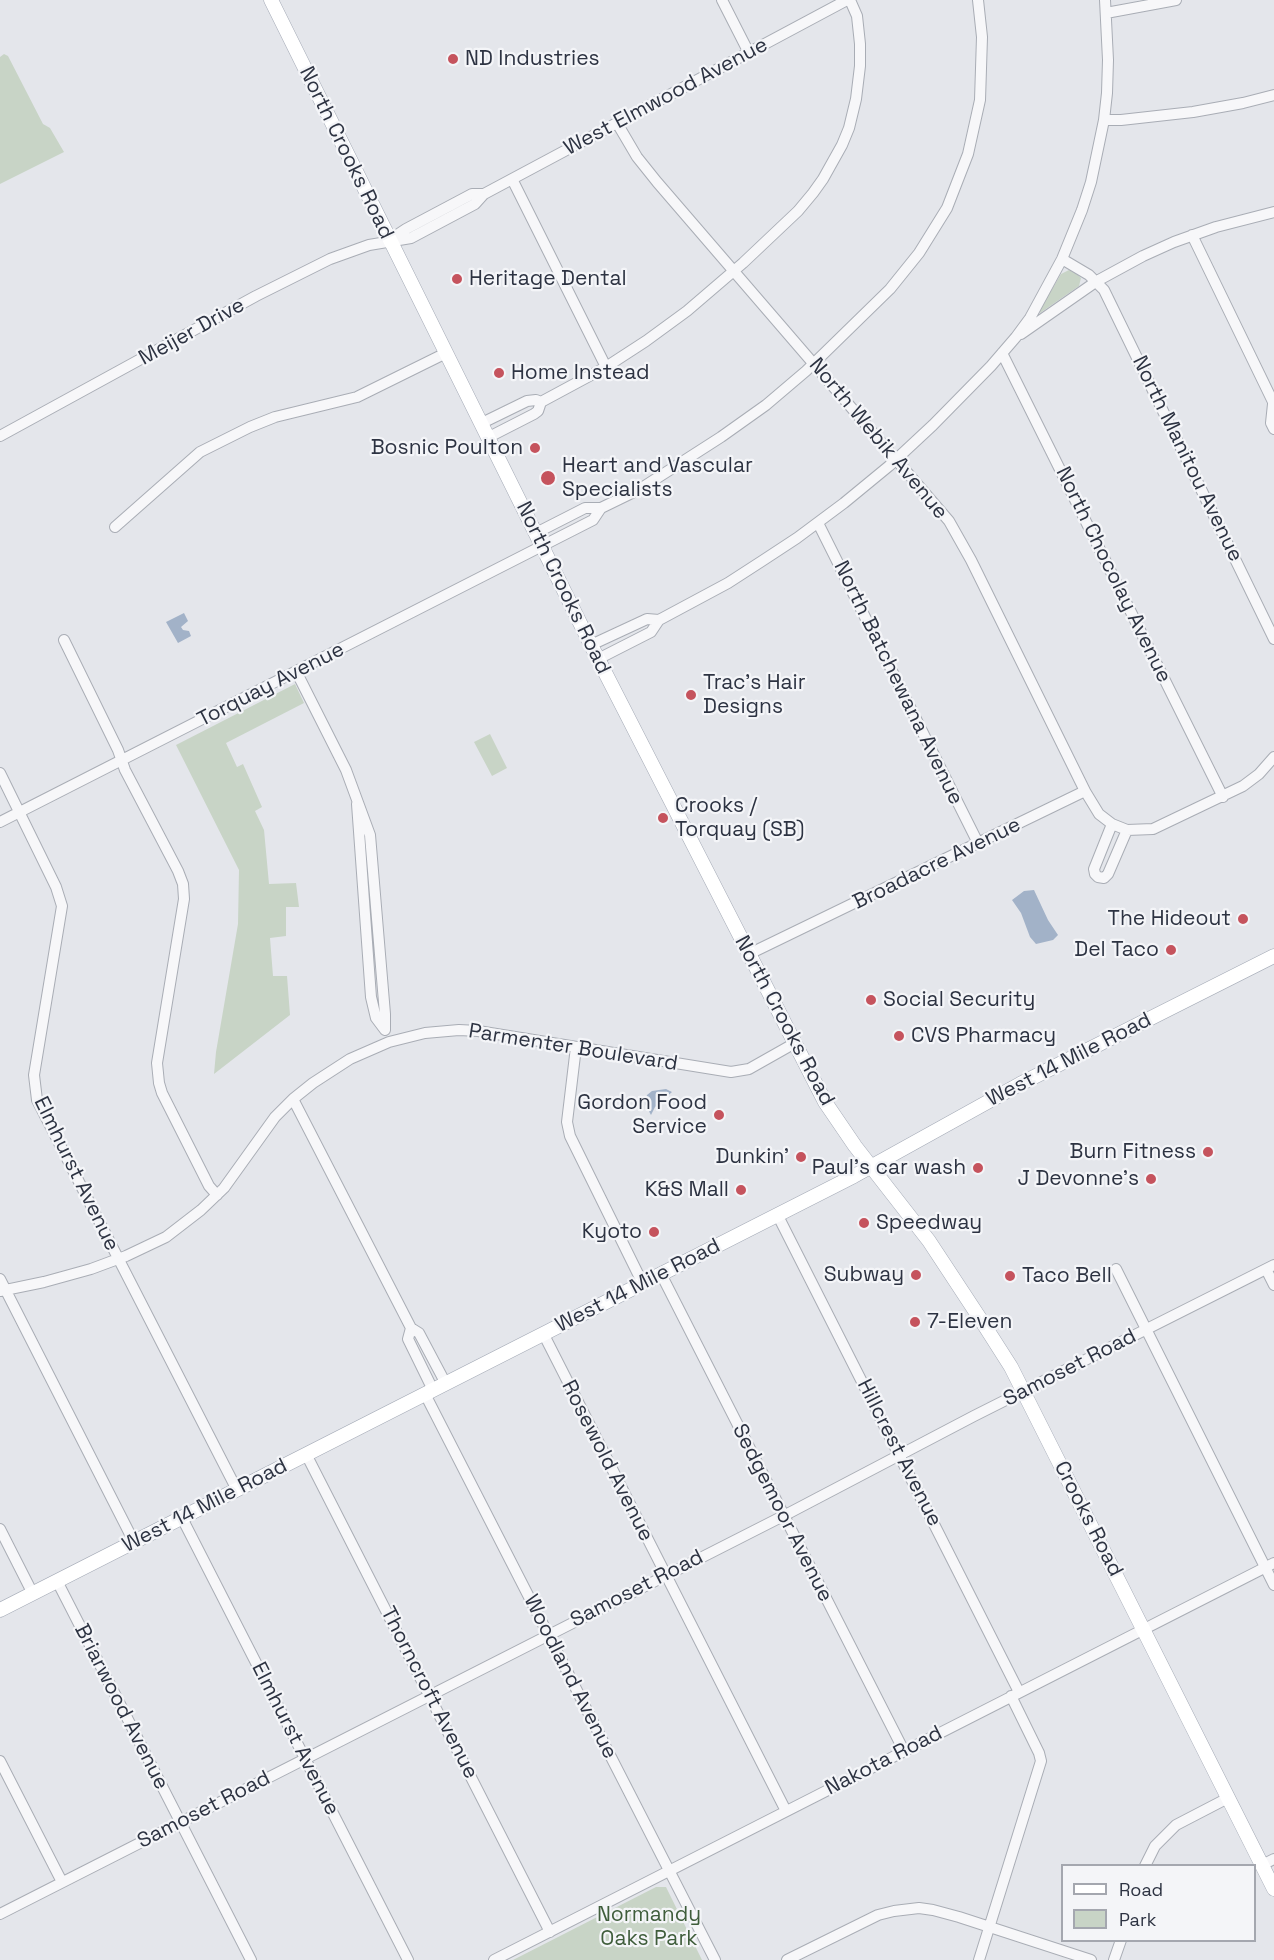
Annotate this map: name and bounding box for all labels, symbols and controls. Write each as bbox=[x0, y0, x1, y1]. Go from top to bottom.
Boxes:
street label: West Elmwood Avenue bbox=[560, 33, 772, 161]
place label: ND Industries bbox=[465, 46, 600, 72]
marker: ND Industries bbox=[446, 52, 460, 66]
street label: North Crooks Road bbox=[293, 63, 399, 243]
place label: Heritage Dental bbox=[469, 266, 627, 292]
marker: Heritage Dental bbox=[450, 272, 464, 286]
street label: Meijer Drive bbox=[135, 293, 249, 371]
street label: North Manitou Avenue bbox=[1126, 352, 1248, 566]
street label: North Webik Avenue bbox=[803, 353, 953, 525]
place label: Home Instead bbox=[511, 360, 649, 386]
marker: Home Instead bbox=[492, 366, 506, 380]
place label: Bosnic Poulton bbox=[371, 435, 523, 461]
marker: Bosnic Poulton bbox=[528, 441, 542, 455]
place label: Heart and Vascular Specialists bbox=[562, 453, 753, 503]
street label: North Chocolay Avenue bbox=[1050, 463, 1176, 687]
marker: Heart and Vascular Specialists bbox=[539, 469, 557, 487]
street label: North Crooks Road bbox=[510, 498, 616, 678]
street label: North Batchewana Avenue bbox=[828, 557, 968, 809]
street label: Torquay Avenue bbox=[193, 637, 349, 733]
place label: Trac's Hair Designs bbox=[703, 670, 806, 720]
marker: Trac's Hair Designs bbox=[684, 688, 698, 702]
place label: Crooks / Torquay (SB) bbox=[675, 793, 805, 843]
marker: Crooks / Torquay (SB) bbox=[656, 811, 670, 825]
street label: Broadacre Avenue bbox=[849, 812, 1025, 916]
place label: The Hideout bbox=[1108, 906, 1231, 932]
marker: The Hideout bbox=[1236, 912, 1250, 926]
street label: North Crooks Road bbox=[729, 932, 839, 1110]
place label: Del Taco bbox=[1074, 937, 1159, 963]
marker: Del Taco bbox=[1164, 943, 1178, 957]
place label: Social Security bbox=[883, 987, 1035, 1013]
marker: Social Security bbox=[864, 993, 878, 1007]
street label: West 14 Mile Road bbox=[982, 1008, 1156, 1112]
street label: Parmenter Boulevard bbox=[467, 1019, 679, 1077]
place label: CVS Pharmacy bbox=[911, 1023, 1056, 1049]
marker: CVS Pharmacy bbox=[892, 1029, 906, 1043]
place label: Gordon Food Service bbox=[577, 1090, 707, 1140]
street label: Elmhurst Avenue bbox=[28, 1093, 124, 1255]
marker: Gordon Food Service bbox=[712, 1108, 726, 1122]
place label: Burn Fitness bbox=[1069, 1139, 1196, 1165]
place label: Dunkin' bbox=[715, 1144, 789, 1170]
marker: Burn Fitness bbox=[1201, 1145, 1215, 1159]
marker: Dunkin' bbox=[794, 1150, 808, 1164]
place label: Paul's car wash bbox=[812, 1155, 966, 1181]
marker: Paul's car wash bbox=[971, 1161, 985, 1175]
place label: J Devonne's bbox=[1018, 1166, 1139, 1192]
marker: J Devonne's bbox=[1144, 1172, 1158, 1186]
place label: K&S Mall bbox=[645, 1177, 729, 1203]
marker: K&S Mall bbox=[734, 1183, 748, 1197]
place label: Speedway bbox=[876, 1210, 982, 1236]
marker: Speedway bbox=[857, 1216, 871, 1230]
place label: Kyoto bbox=[582, 1219, 642, 1245]
marker: Kyoto bbox=[647, 1225, 661, 1239]
street label: West 14 Mile Road bbox=[551, 1234, 725, 1338]
place label: Subway bbox=[824, 1262, 904, 1288]
place label: Taco Bell bbox=[1022, 1263, 1112, 1289]
marker: Subway bbox=[909, 1268, 923, 1282]
marker: Taco Bell bbox=[1003, 1269, 1017, 1283]
place label: 7-Eleven bbox=[927, 1309, 1012, 1335]
marker: 7-Eleven bbox=[908, 1315, 922, 1329]
street label: Samoset Road bbox=[999, 1324, 1141, 1412]
street label: Hillcrest Avenue bbox=[851, 1375, 947, 1531]
street label: Rosewold Avenue bbox=[556, 1376, 658, 1546]
street label: Sedgemoor Avenue bbox=[726, 1420, 838, 1606]
street label: West 14 Mile Road bbox=[118, 1454, 292, 1558]
street label: Crooks Road bbox=[1048, 1457, 1128, 1581]
street label: Samoset Road bbox=[566, 1545, 708, 1633]
street label: Woodland Avenue bbox=[518, 1591, 622, 1763]
street label: Thorncroft Avenue bbox=[375, 1603, 483, 1783]
street label: Briarwood Avenue bbox=[68, 1620, 174, 1794]
street label: Elmhurst Avenue bbox=[246, 1658, 344, 1820]
street label: Nakota Road bbox=[821, 1721, 947, 1801]
street label: Samoset Road bbox=[133, 1766, 275, 1854]
legend bbox=[1061, 1864, 1256, 1942]
text: Road bbox=[1119, 1878, 1163, 1901]
park label: Normandy Oaks Park bbox=[597, 1902, 701, 1952]
text: Park bbox=[1119, 1908, 1156, 1931]

